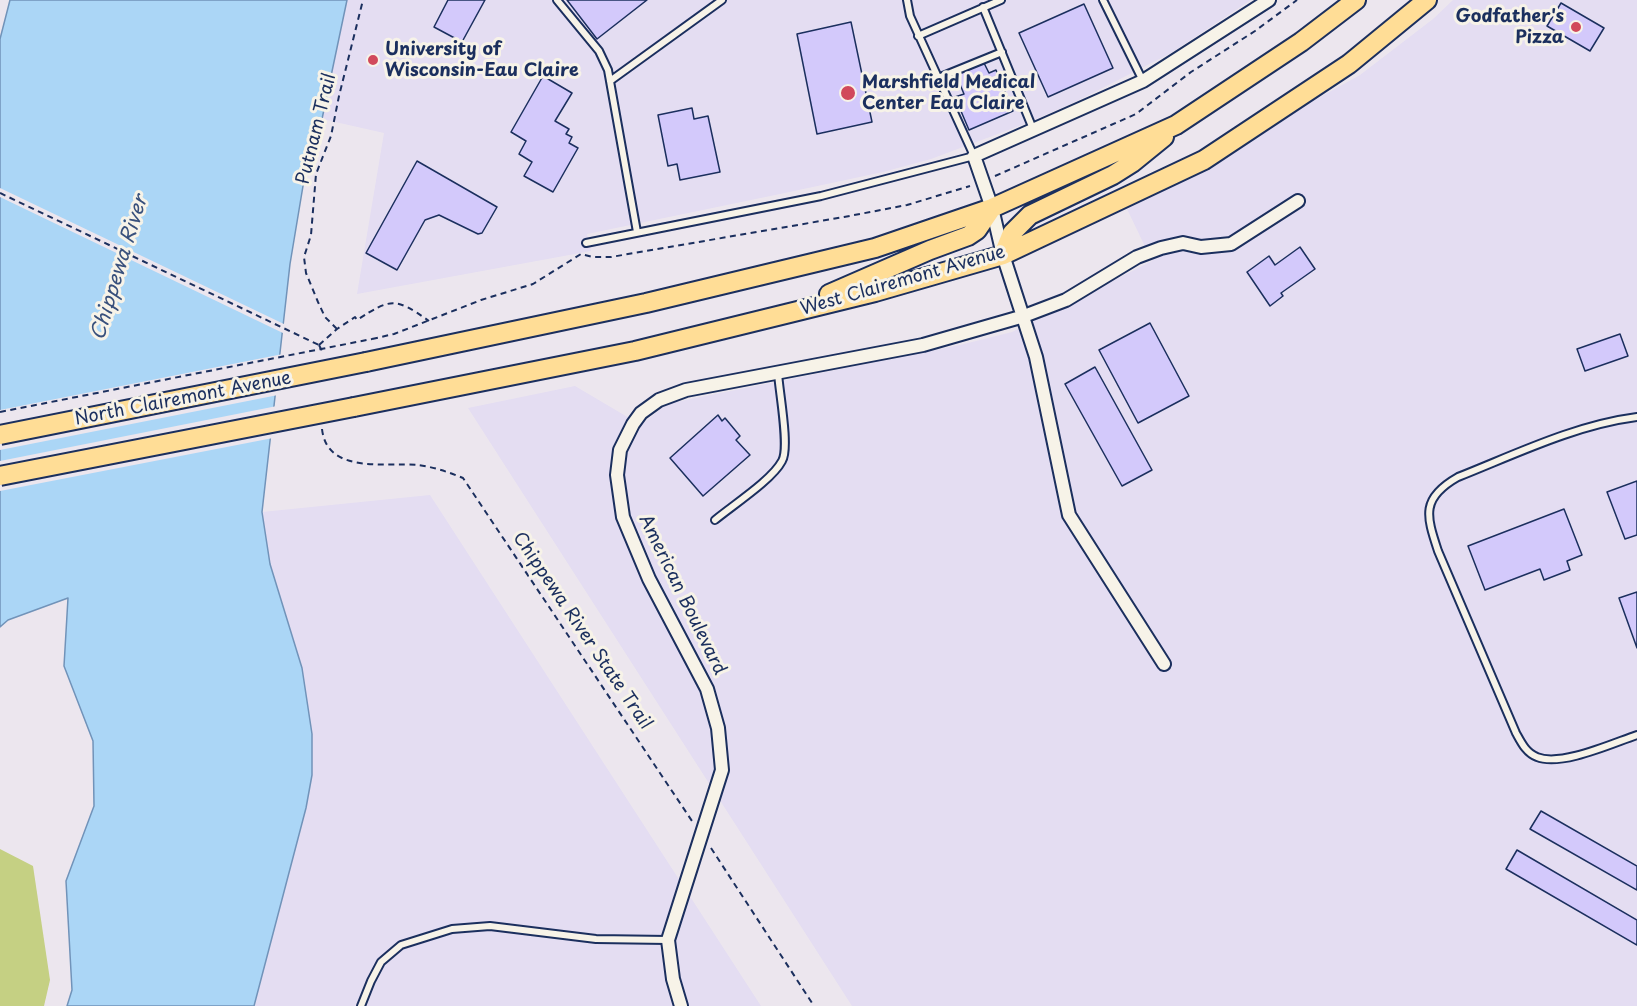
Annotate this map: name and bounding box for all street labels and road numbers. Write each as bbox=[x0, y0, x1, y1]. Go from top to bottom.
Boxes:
street label: Putnam Trail bbox=[293, 71, 341, 187]
street label: West Clairemont Avenue bbox=[798, 241, 1008, 321]
street label: North Clairemont Avenue bbox=[73, 367, 293, 431]
street label: American Boulevard bbox=[634, 511, 730, 679]
street label: Chippewa River State Trail bbox=[508, 528, 656, 734]

